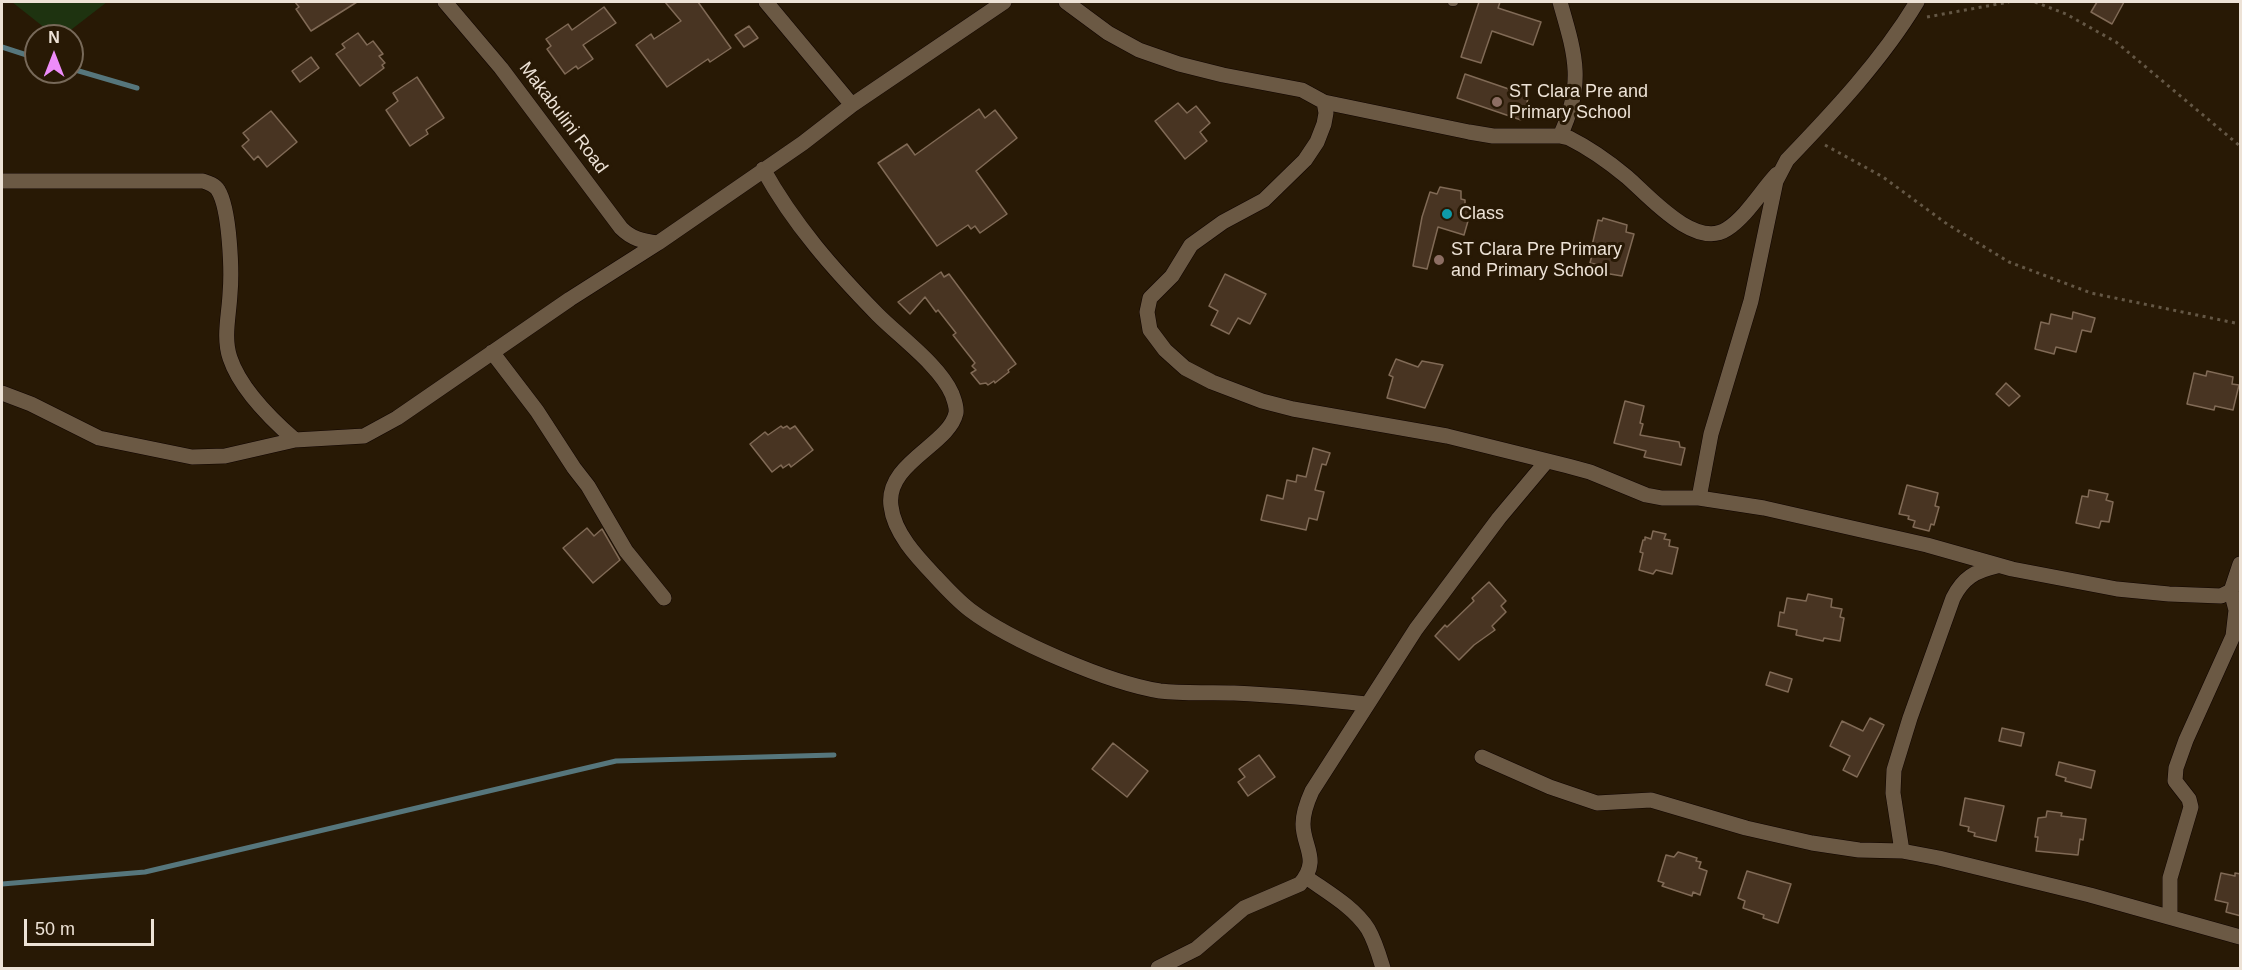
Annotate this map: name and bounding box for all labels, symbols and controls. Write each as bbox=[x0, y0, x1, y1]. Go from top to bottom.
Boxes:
north arrow bbox=[24, 24, 84, 84]
text: N bbox=[48, 29, 60, 46]
street label: Makabulini Road bbox=[514, 58, 612, 178]
place label: ST Clara Pre and Primary School bbox=[1509, 81, 1648, 124]
marker: ST Clara Pre and Primary School bbox=[1490, 95, 1504, 109]
place label: Class bbox=[1459, 203, 1504, 225]
marker: Class bbox=[1440, 207, 1454, 221]
place label: ST Clara Pre Primary and Primary School bbox=[1451, 239, 1622, 282]
marker: ST Clara Pre Primary and Primary School bbox=[1432, 253, 1446, 267]
scale bar bbox=[27, 907, 158, 945]
text: 50 m bbox=[35, 919, 75, 939]

